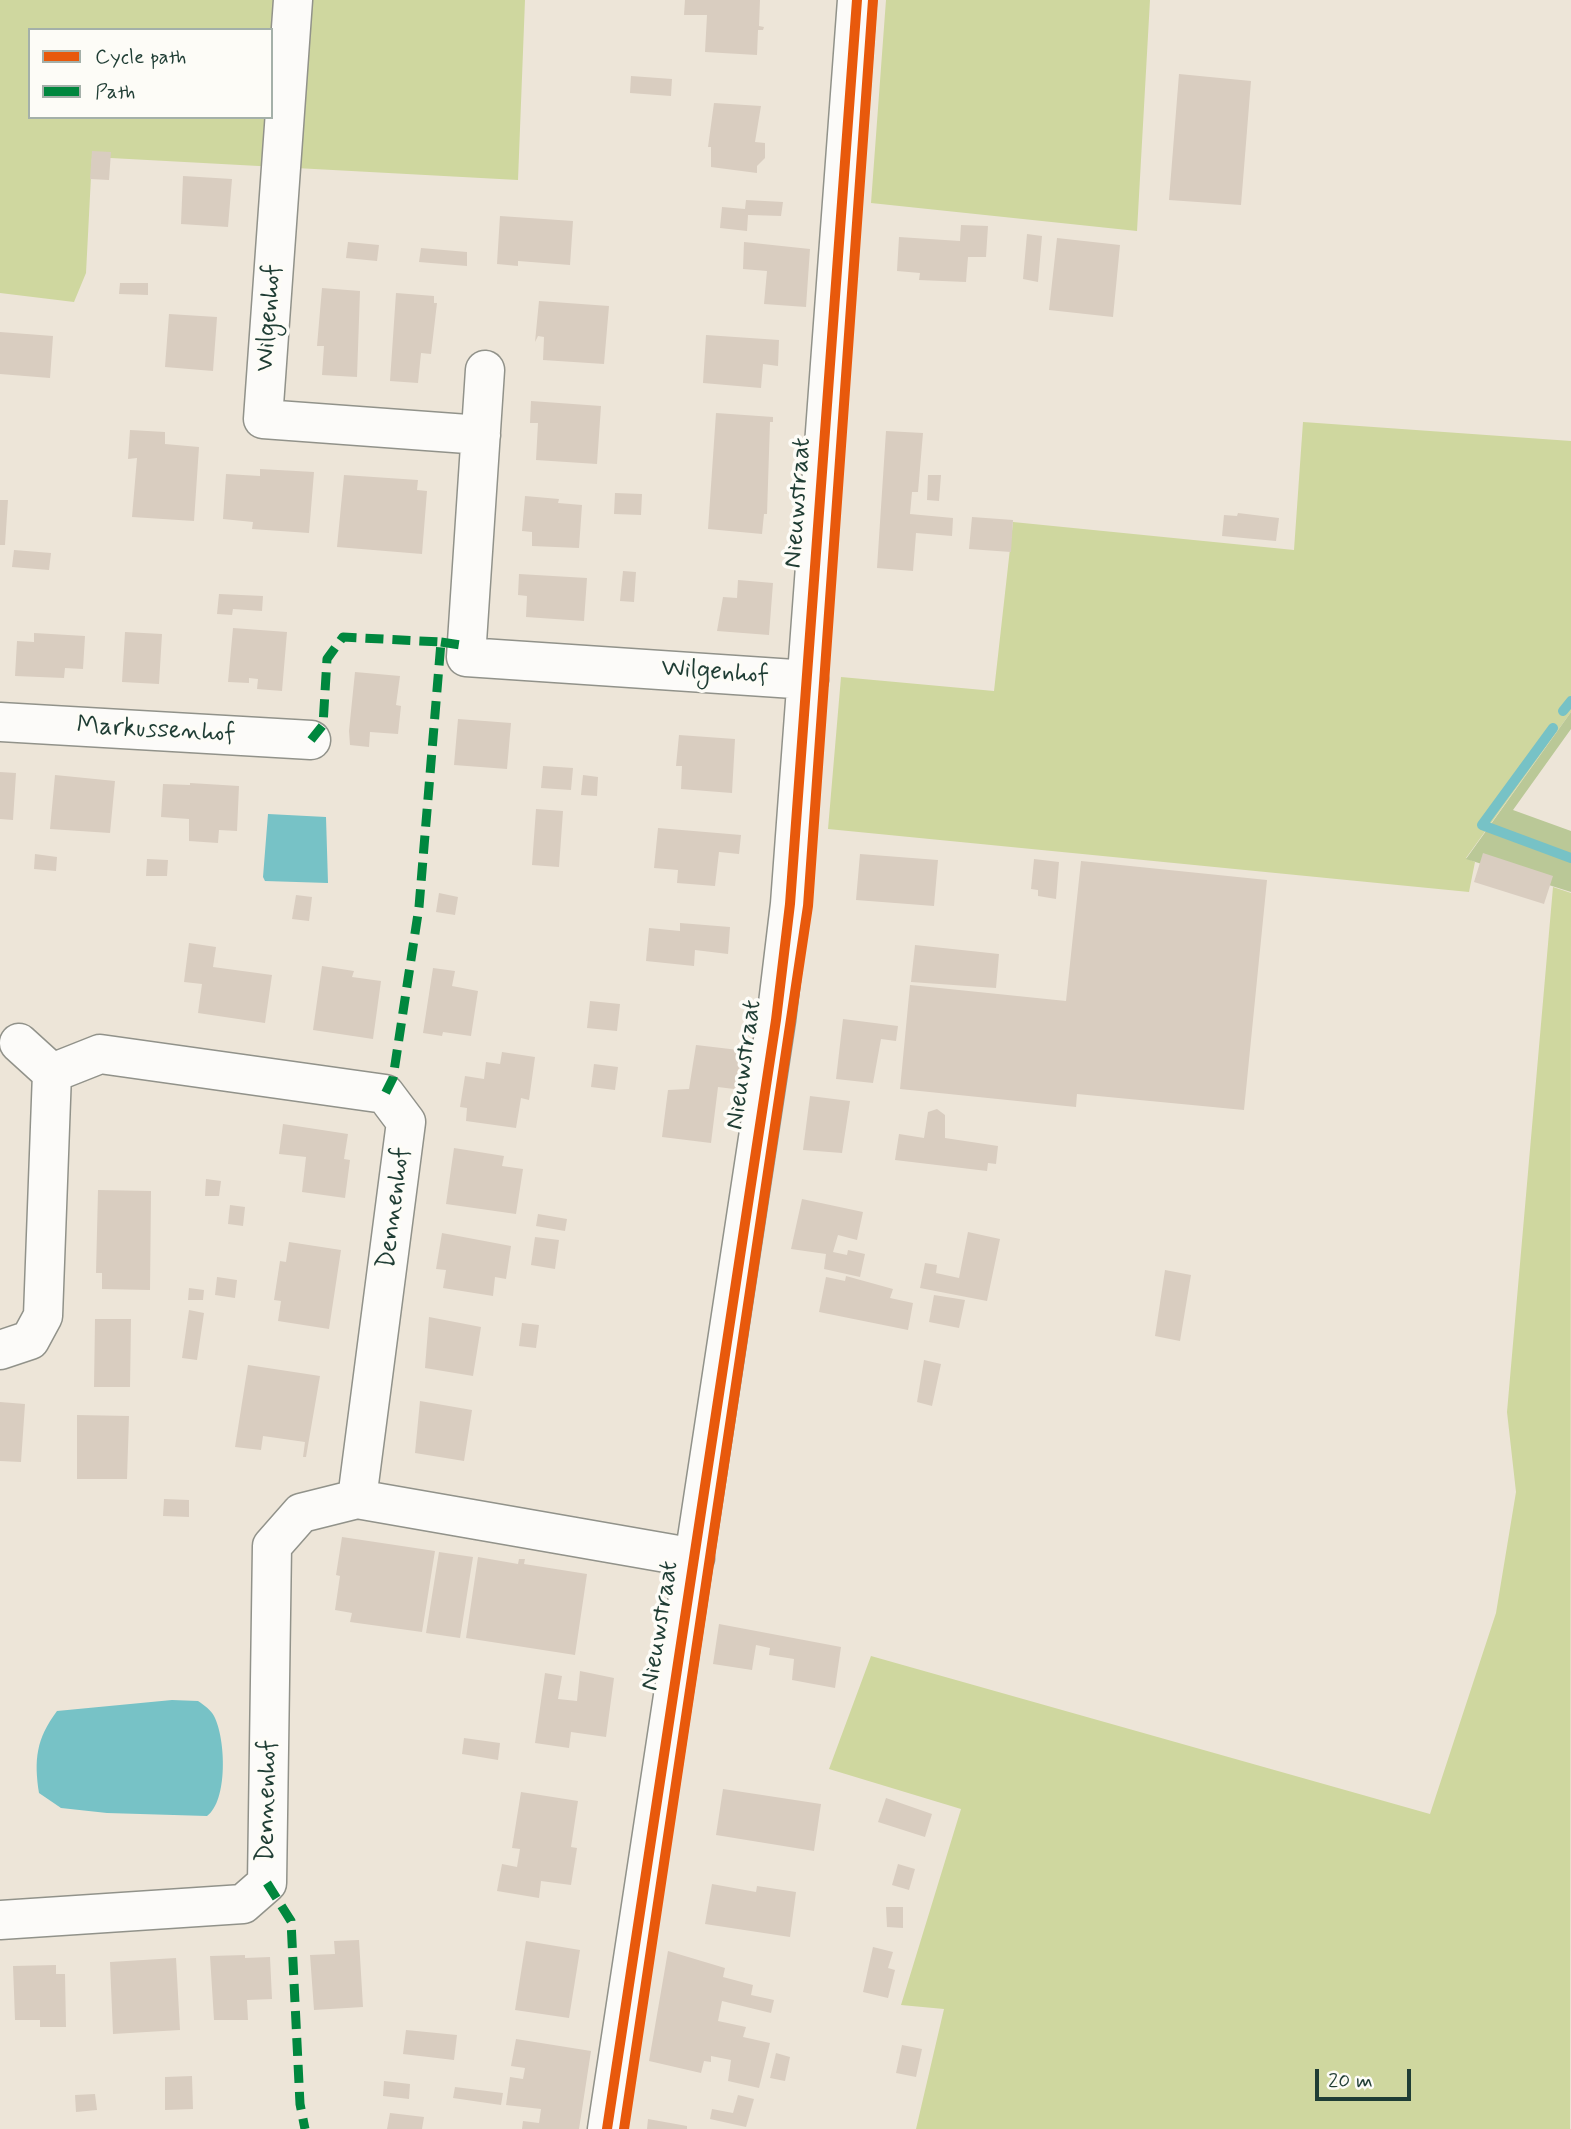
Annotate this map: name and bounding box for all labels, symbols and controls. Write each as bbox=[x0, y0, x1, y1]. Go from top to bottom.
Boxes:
legend bbox=[28, 28, 273, 119]
text: Cycle path bbox=[95, 43, 186, 71]
text: Path bbox=[95, 78, 135, 106]
street label: Wilgenhof bbox=[251, 263, 289, 373]
street label: Nieuwstraat bbox=[779, 437, 819, 569]
street label: Wilgenhof bbox=[660, 654, 770, 692]
street label: Markussenhof bbox=[76, 711, 236, 751]
street label: Nieuwstraat bbox=[720, 998, 770, 1132]
street label: Dennenhof bbox=[372, 1145, 418, 1271]
street label: Nieuwstraat bbox=[635, 1559, 687, 1693]
street label: Dennenhof bbox=[251, 1739, 285, 1863]
scale bar bbox=[1319, 2056, 1415, 2100]
text: 20 m bbox=[1328, 2067, 1373, 2095]

